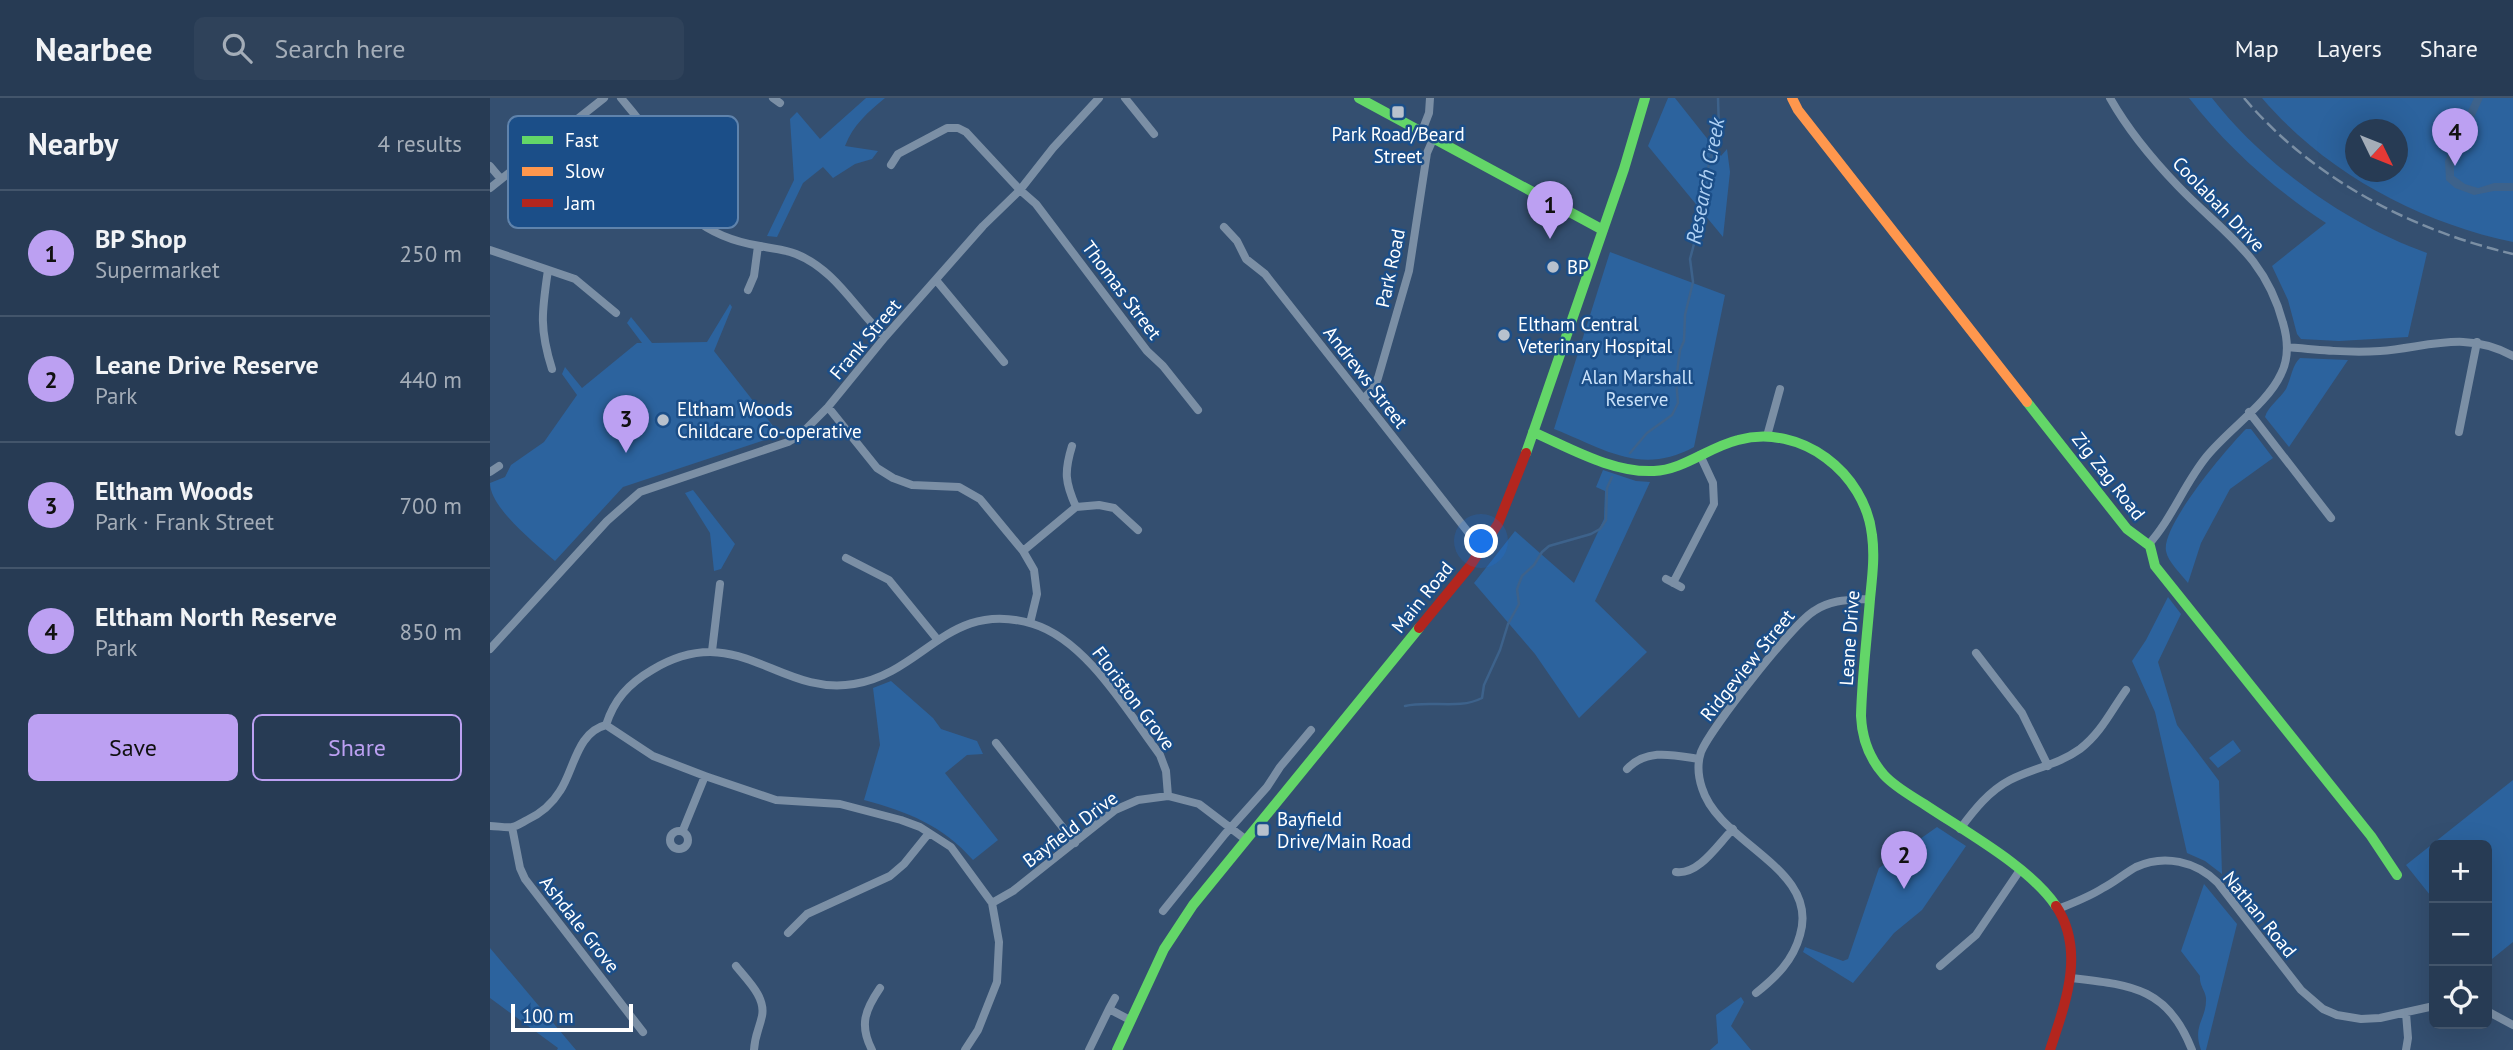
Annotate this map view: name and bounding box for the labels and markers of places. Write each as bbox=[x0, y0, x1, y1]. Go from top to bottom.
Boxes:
marker: Park Road/Beard Street bbox=[1390, 104, 1406, 120]
pin: 4 bbox=[2432, 108, 2478, 166]
place label: Park Road/Beard Street bbox=[1331, 122, 1465, 168]
pin: 1 bbox=[1527, 181, 1573, 239]
place label: BP bbox=[1567, 255, 1589, 279]
marker: BP bbox=[1545, 259, 1561, 275]
place label: Eltham Central Veterinary Hospital bbox=[1517, 312, 1672, 358]
marker: Eltham Central Veterinary Hospital bbox=[1496, 327, 1512, 343]
pin: 3 bbox=[603, 395, 649, 453]
place label: Eltham Woods Childcare Co-operative bbox=[677, 397, 862, 443]
marker: Eltham Woods Childcare Co-operative bbox=[655, 412, 671, 428]
place label: Bayfield Drive/Main Road bbox=[1277, 807, 1412, 853]
marker: Bayfield Drive/Main Road bbox=[1255, 822, 1271, 838]
pin: 2 bbox=[1881, 831, 1927, 889]

